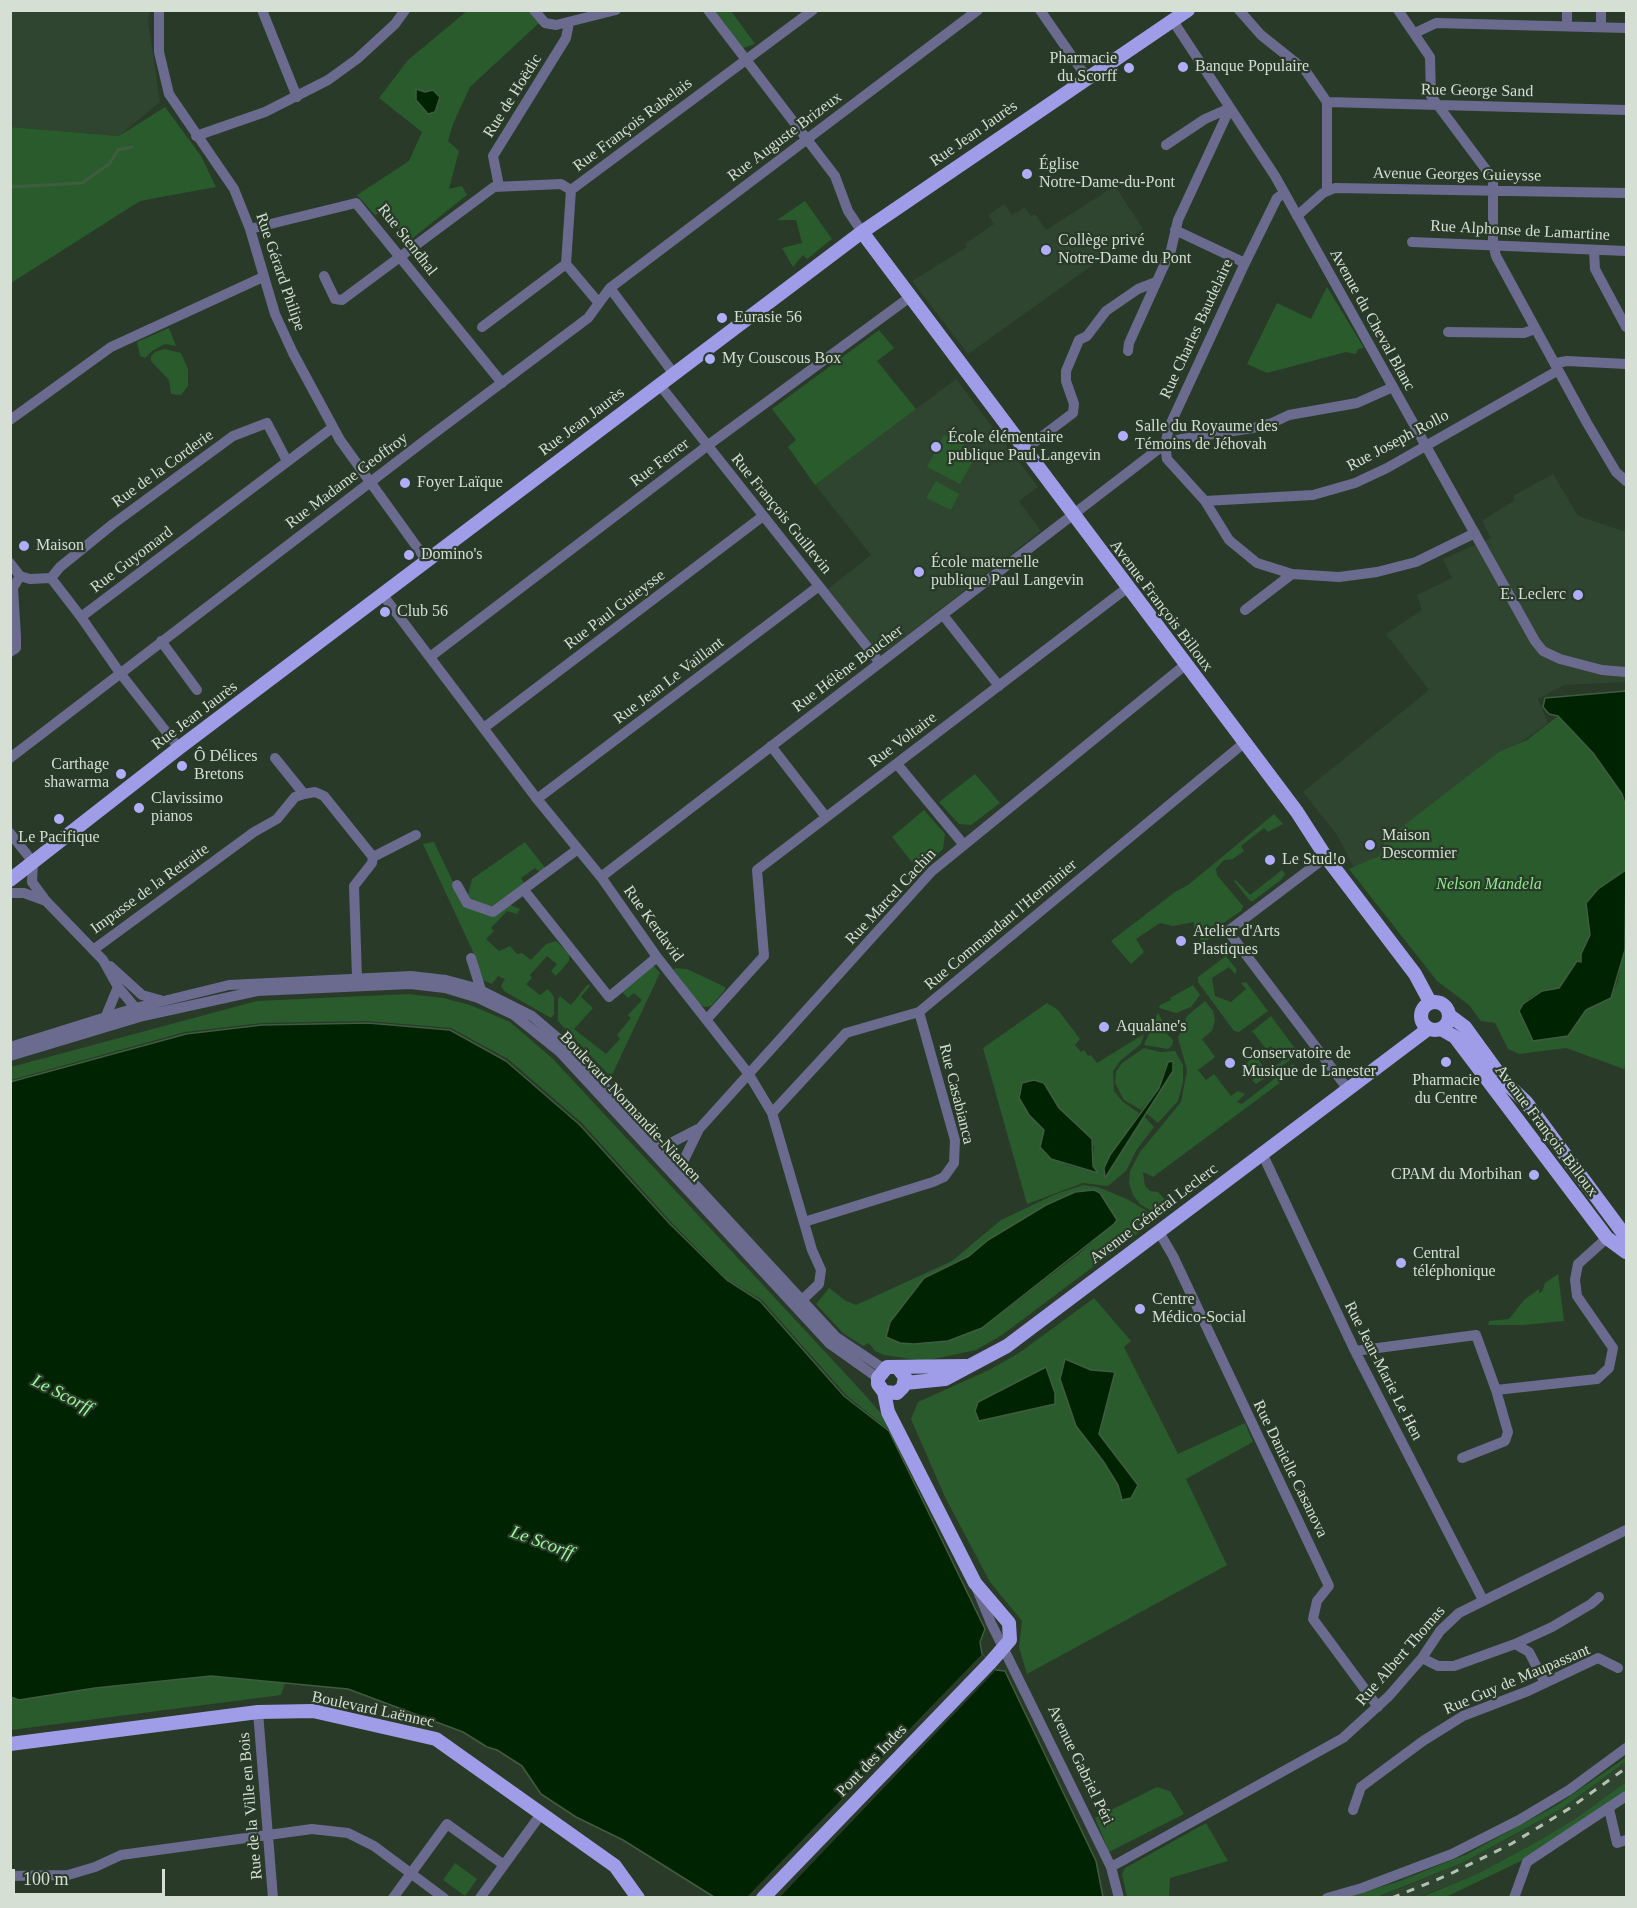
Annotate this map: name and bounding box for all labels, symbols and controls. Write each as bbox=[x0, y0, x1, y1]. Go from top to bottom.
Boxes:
place label: Pharmacie du Scorff bbox=[1049, 49, 1117, 87]
street label: Rue de Hoëdic bbox=[480, 51, 546, 141]
place label: Banque Populaire bbox=[1195, 57, 1309, 77]
marker: Banque Populaire bbox=[1176, 60, 1190, 74]
marker: Pharmacie du Scorff bbox=[1122, 61, 1136, 75]
street label: Rue François Rabelais bbox=[570, 74, 696, 176]
street label: Rue George Sand bbox=[1421, 80, 1533, 102]
street label: Rue Auguste Brizeux bbox=[724, 88, 846, 186]
street label: Rue Jean Jaurès bbox=[927, 97, 1021, 171]
place label: Église Notre-Dame-du-Pont bbox=[1039, 155, 1175, 193]
street label: Avenue Georges Guieysse bbox=[1373, 164, 1541, 186]
marker: Église Notre-Dame-du-Pont bbox=[1020, 167, 1034, 181]
street label: Rue Stendhal bbox=[373, 200, 441, 280]
street label: Rue Gérard Philipe bbox=[251, 210, 309, 334]
street label: Rue Alphonse de Lamartine bbox=[1430, 217, 1610, 245]
place label: Collège privé Notre-Dame du Pont bbox=[1058, 231, 1191, 269]
marker: Collège privé Notre-Dame du Pont bbox=[1039, 243, 1053, 257]
street label: Avenue du Cheval Blanc bbox=[1325, 246, 1419, 394]
street label: Rue Charles Baudelaire bbox=[1156, 256, 1238, 402]
place label: Eurasie 56 bbox=[734, 308, 802, 328]
marker: Eurasie 56 bbox=[715, 311, 729, 325]
place label: My Couscous Box bbox=[722, 349, 841, 369]
marker: My Couscous Box bbox=[703, 352, 717, 366]
street label: Rue Jean Jaurès bbox=[535, 384, 629, 460]
street label: Rue Joseph Rollo bbox=[1344, 406, 1452, 476]
place label: Salle du Royaume des Témoins de Jéhovah bbox=[1135, 417, 1278, 455]
street label: Rue de la Corderie bbox=[109, 426, 217, 512]
place label: École élémentaire publique Paul Langevin bbox=[948, 428, 1101, 466]
street label: Rue Madame Geoffroy bbox=[282, 429, 412, 533]
marker: Salle du Royaume des Témoins de Jéhovah bbox=[1116, 429, 1130, 443]
street label: Rue Ferrer bbox=[627, 435, 693, 491]
marker: École élémentaire publique Paul Langevin bbox=[929, 440, 943, 454]
street label: Rue François Guillevin bbox=[727, 450, 835, 578]
place label: Foyer Laïque bbox=[417, 473, 503, 493]
marker: Foyer Laïque bbox=[398, 476, 412, 490]
street label: Rue Guyomard bbox=[87, 523, 177, 597]
place label: Maison bbox=[36, 536, 84, 556]
street label: Avenue François Billoux bbox=[1105, 536, 1217, 676]
marker: Maison bbox=[17, 539, 31, 553]
place label: Domino's bbox=[421, 545, 483, 565]
marker: Domino's bbox=[402, 548, 416, 562]
place label: École maternelle publique Paul Langevin bbox=[931, 553, 1084, 591]
marker: École maternelle publique Paul Langevin bbox=[912, 565, 926, 579]
street label: Rue Paul Guieysse bbox=[561, 566, 669, 654]
place label: E. Leclerc bbox=[1500, 585, 1566, 605]
marker: E. Leclerc bbox=[1571, 588, 1585, 602]
place label: Club 56 bbox=[397, 602, 448, 622]
marker: Club 56 bbox=[378, 605, 392, 619]
street label: Rue Hélène Boucher bbox=[789, 621, 907, 717]
street label: Rue Jean Le Vaillant bbox=[610, 633, 728, 729]
street label: Rue Jean Jaurès bbox=[148, 678, 242, 754]
street label: Rue Voltaire bbox=[865, 708, 941, 772]
place label: Ô Délices Bretons bbox=[194, 747, 258, 785]
place label: Carthage shawarma bbox=[44, 755, 109, 793]
marker: Ô Délices Bretons bbox=[175, 759, 189, 773]
marker: Carthage shawarma bbox=[114, 767, 128, 781]
place label: Clavissimo pianos bbox=[151, 789, 223, 827]
marker: Clavissimo pianos bbox=[132, 801, 146, 815]
marker: Le Pacifique bbox=[52, 812, 66, 826]
place label: Maison Descormier bbox=[1382, 826, 1457, 864]
place label: Le Pacifique bbox=[18, 828, 100, 848]
marker: Maison Descormier bbox=[1363, 838, 1377, 852]
street label: Impasse de la Retraite bbox=[87, 840, 213, 938]
street label: Rue Marcel Cachin bbox=[842, 845, 940, 949]
place label: Le Stud!o bbox=[1282, 850, 1346, 870]
marker: Le Stud!o bbox=[1263, 853, 1277, 867]
street label: Rue Commandant l'Herminier bbox=[921, 856, 1081, 994]
park label: Nelson Mandela bbox=[1436, 875, 1542, 895]
street label: Rue Kerdavid bbox=[619, 882, 687, 966]
place label: Atelier d'Arts Plastiques bbox=[1193, 922, 1280, 960]
marker: Atelier d'Arts Plastiques bbox=[1174, 934, 1188, 948]
place label: Aqualane's bbox=[1116, 1017, 1186, 1037]
marker: Aqualane's bbox=[1097, 1020, 1111, 1034]
street label: Boulevard Normandie-Niemen bbox=[555, 1028, 705, 1186]
street label: Rue Casabianca bbox=[934, 1042, 978, 1146]
place label: Conservatoire de Musique de Lanester bbox=[1242, 1044, 1376, 1082]
marker: Pharmacie du Centre bbox=[1439, 1055, 1453, 1069]
marker: Conservatoire de Musique de Lanester bbox=[1223, 1056, 1237, 1070]
street label: Avenue François Billoux bbox=[1490, 1061, 1602, 1201]
place label: Pharmacie du Centre bbox=[1412, 1071, 1480, 1109]
street label: Avenue Général Leclerc bbox=[1086, 1160, 1222, 1268]
place label: CPAM du Morbihan bbox=[1391, 1165, 1522, 1185]
marker: CPAM du Morbihan bbox=[1527, 1168, 1541, 1182]
place label: Central téléphonique bbox=[1413, 1244, 1496, 1282]
marker: Central téléphonique bbox=[1394, 1256, 1408, 1270]
place label: Centre Médico-Social bbox=[1152, 1290, 1246, 1328]
street label: Rue Jean-Marie Le Hen bbox=[1340, 1298, 1426, 1444]
marker: Centre Médico-Social bbox=[1133, 1302, 1147, 1316]
water label: Le Scorff bbox=[28, 1371, 96, 1419]
street label: Rue Danielle Casanova bbox=[1248, 1397, 1332, 1541]
water label: Le Scorff bbox=[508, 1522, 576, 1564]
street label: Rue Albert Thomas bbox=[1352, 1602, 1450, 1710]
street label: Rue Guy de Maupassant bbox=[1441, 1641, 1593, 1719]
street label: Boulevard Laënnec bbox=[310, 1688, 436, 1732]
street label: Avenue Gabriel Péri bbox=[1043, 1702, 1117, 1828]
street label: Pont des Indes bbox=[833, 1721, 911, 1801]
street label: Rue de la Ville en Bois bbox=[235, 1731, 267, 1881]
scale bar bbox=[15, 1857, 168, 1895]
text: 100 m bbox=[23, 1869, 69, 1889]

